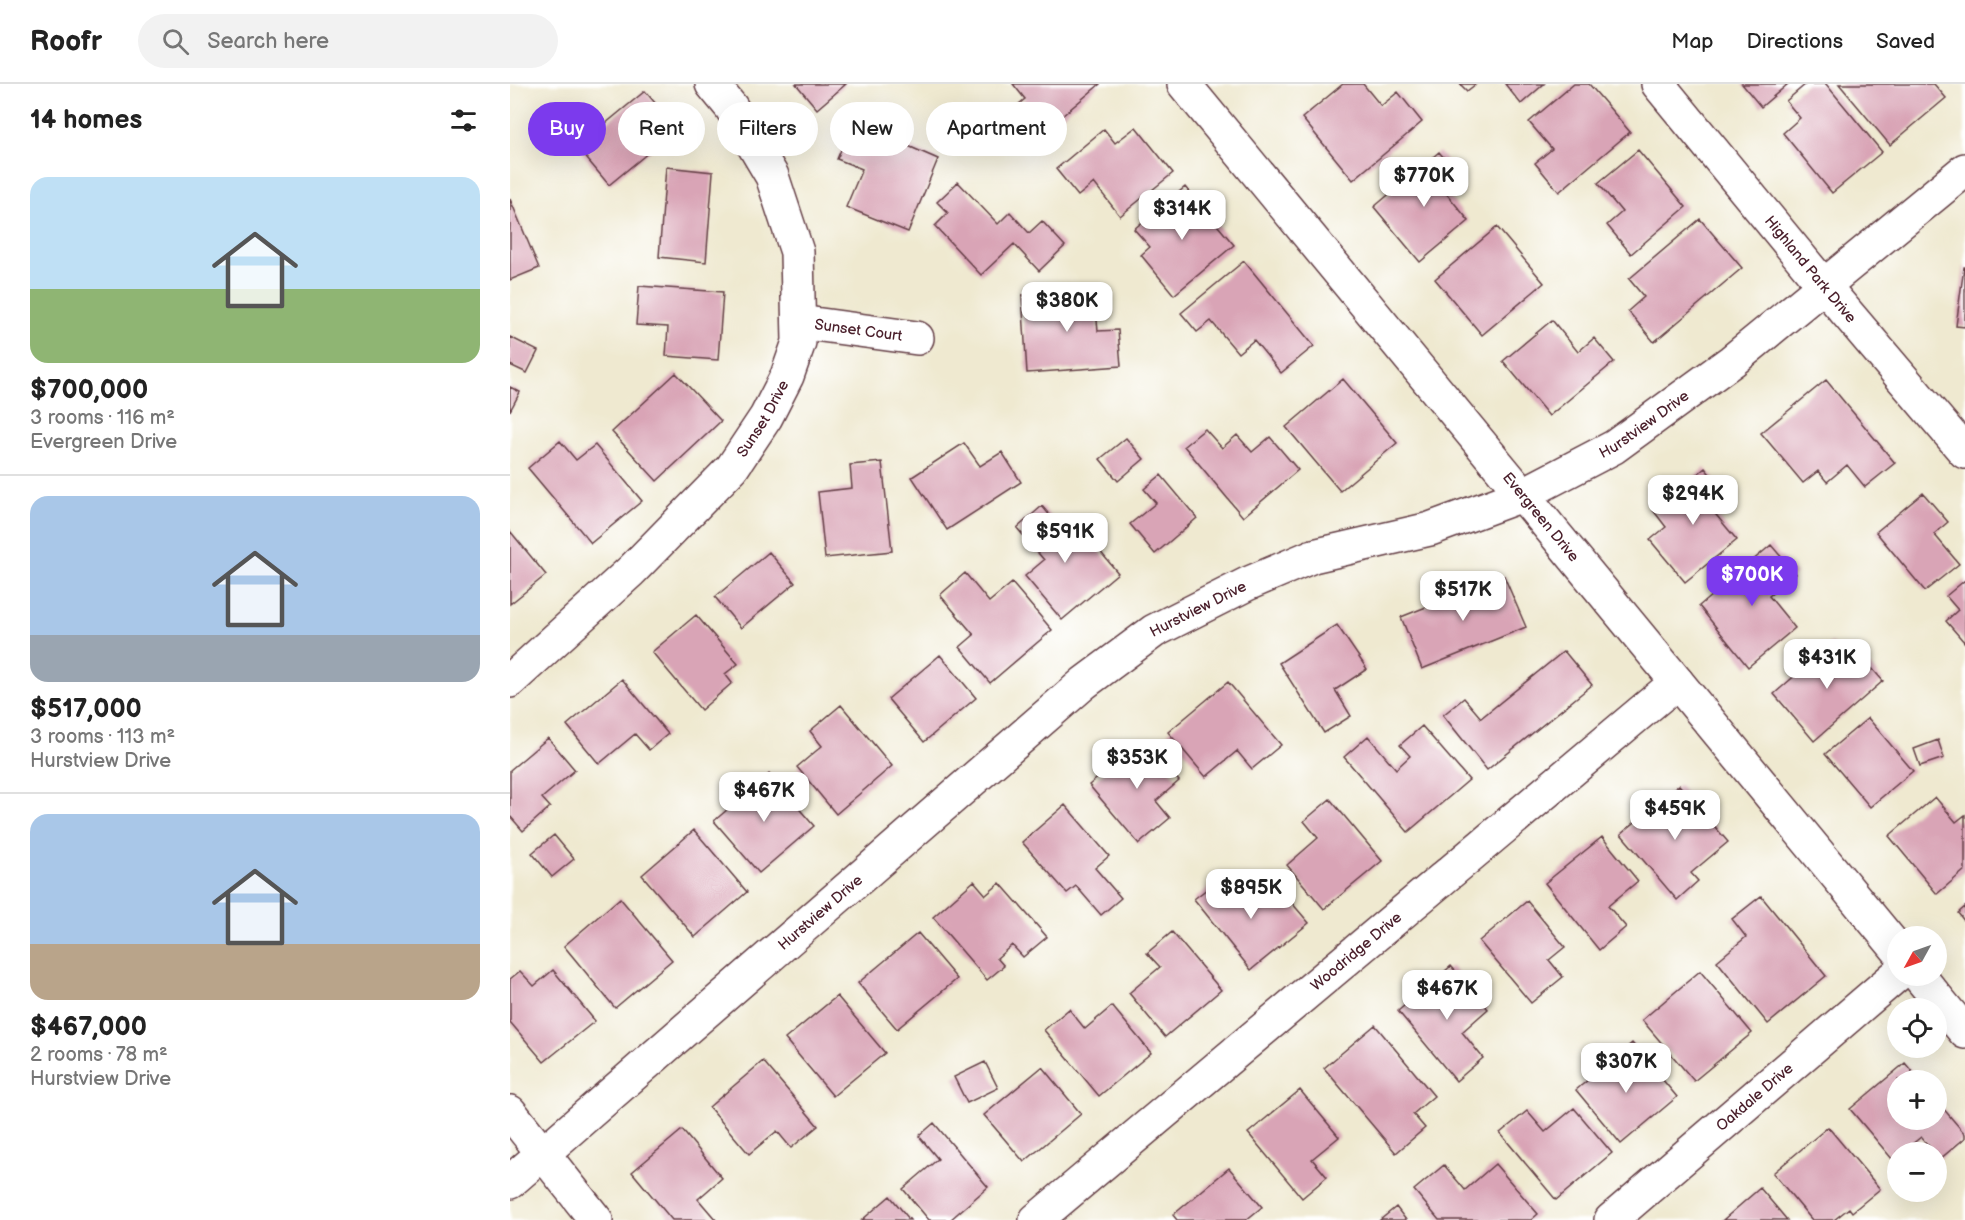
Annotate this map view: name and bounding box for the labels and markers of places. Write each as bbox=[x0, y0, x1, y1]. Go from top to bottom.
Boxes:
pin: $770K bbox=[1382, 157, 1466, 208]
pin: $314K bbox=[1140, 190, 1224, 241]
pin: $380K bbox=[1025, 282, 1109, 333]
pin: $294K bbox=[1651, 475, 1735, 526]
pin: $591K bbox=[1023, 513, 1107, 564]
pin: $700K bbox=[1710, 556, 1794, 607]
pin: $517K bbox=[1421, 571, 1505, 622]
pin: $431K bbox=[1785, 639, 1869, 690]
pin: $353K bbox=[1095, 739, 1179, 790]
pin: $467K bbox=[722, 772, 806, 823]
pin: $459K bbox=[1633, 790, 1717, 841]
pin: $895K bbox=[1209, 869, 1293, 920]
pin: $467K bbox=[1405, 970, 1489, 1021]
pin: $307K bbox=[1584, 1043, 1668, 1094]

